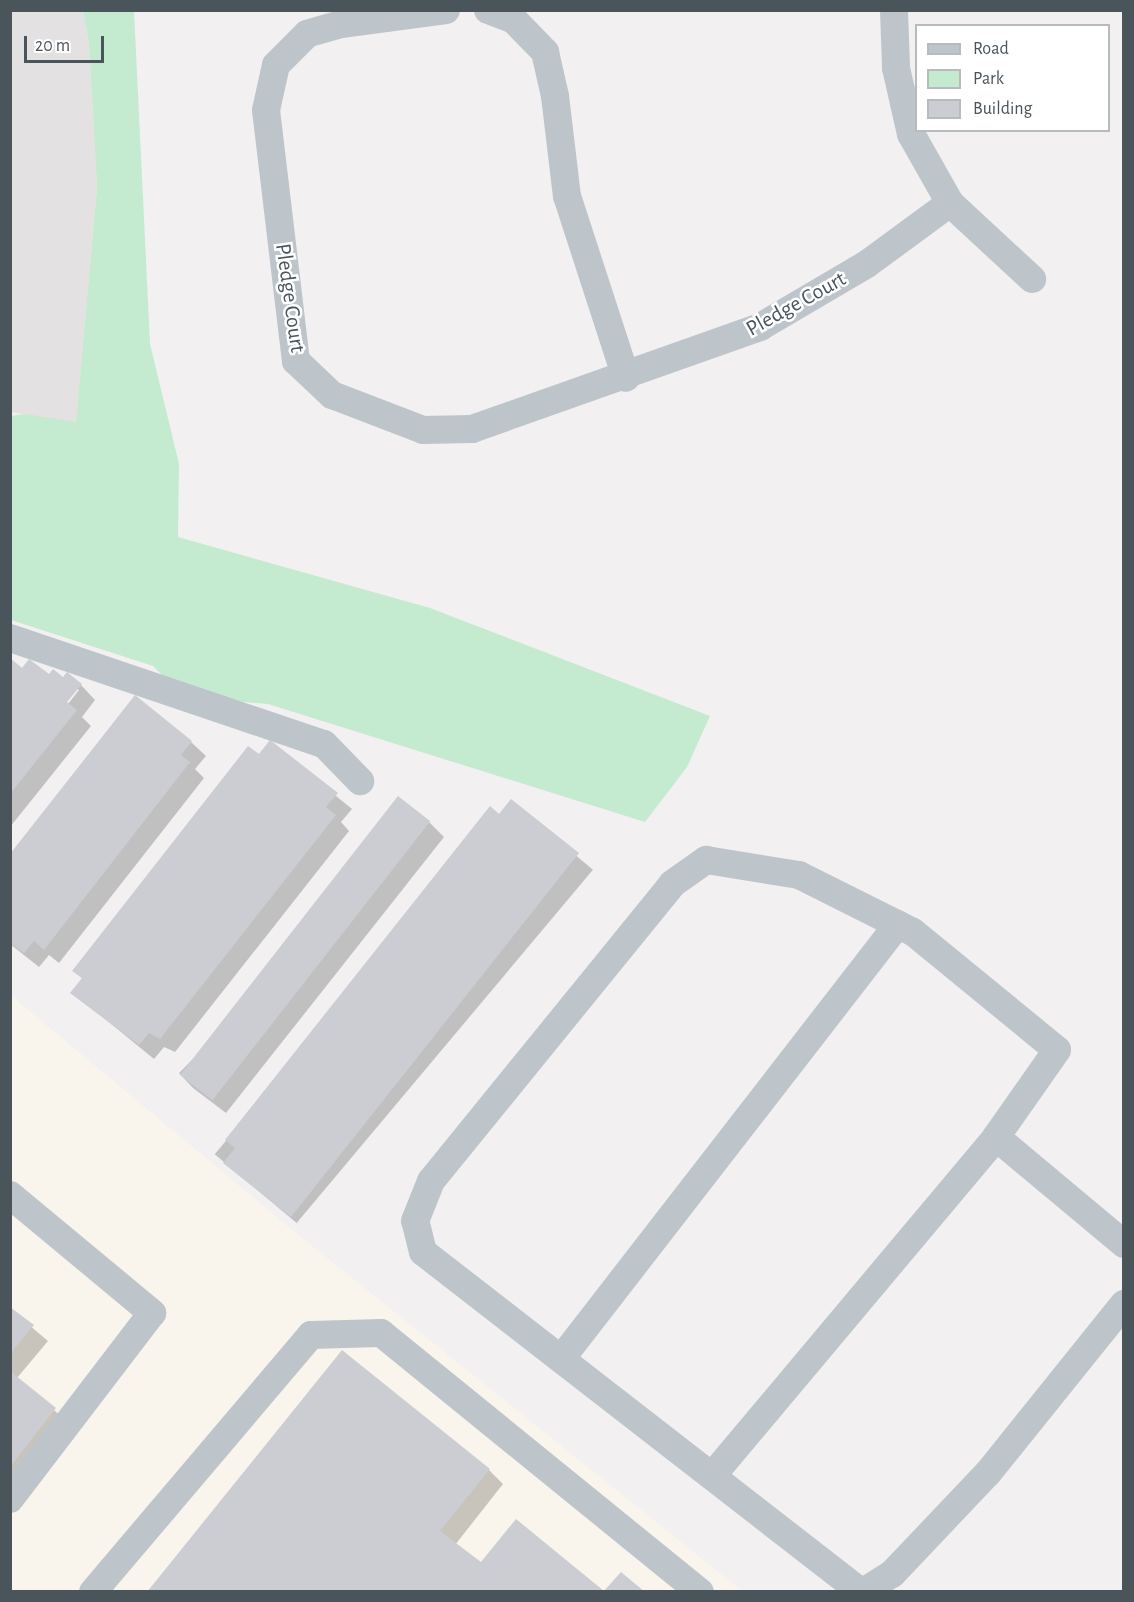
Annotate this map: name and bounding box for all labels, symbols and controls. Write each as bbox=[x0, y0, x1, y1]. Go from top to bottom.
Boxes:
scale bar bbox=[27, 24, 106, 62]
legend bbox=[915, 24, 1110, 132]
text: 20 m bbox=[35, 37, 70, 55]
text: Road bbox=[973, 40, 1009, 58]
text: Park bbox=[973, 70, 1004, 88]
text: Building bbox=[973, 100, 1032, 118]
street label: Pledge Court bbox=[269, 242, 311, 354]
street label: Pledge Court bbox=[742, 266, 850, 342]

